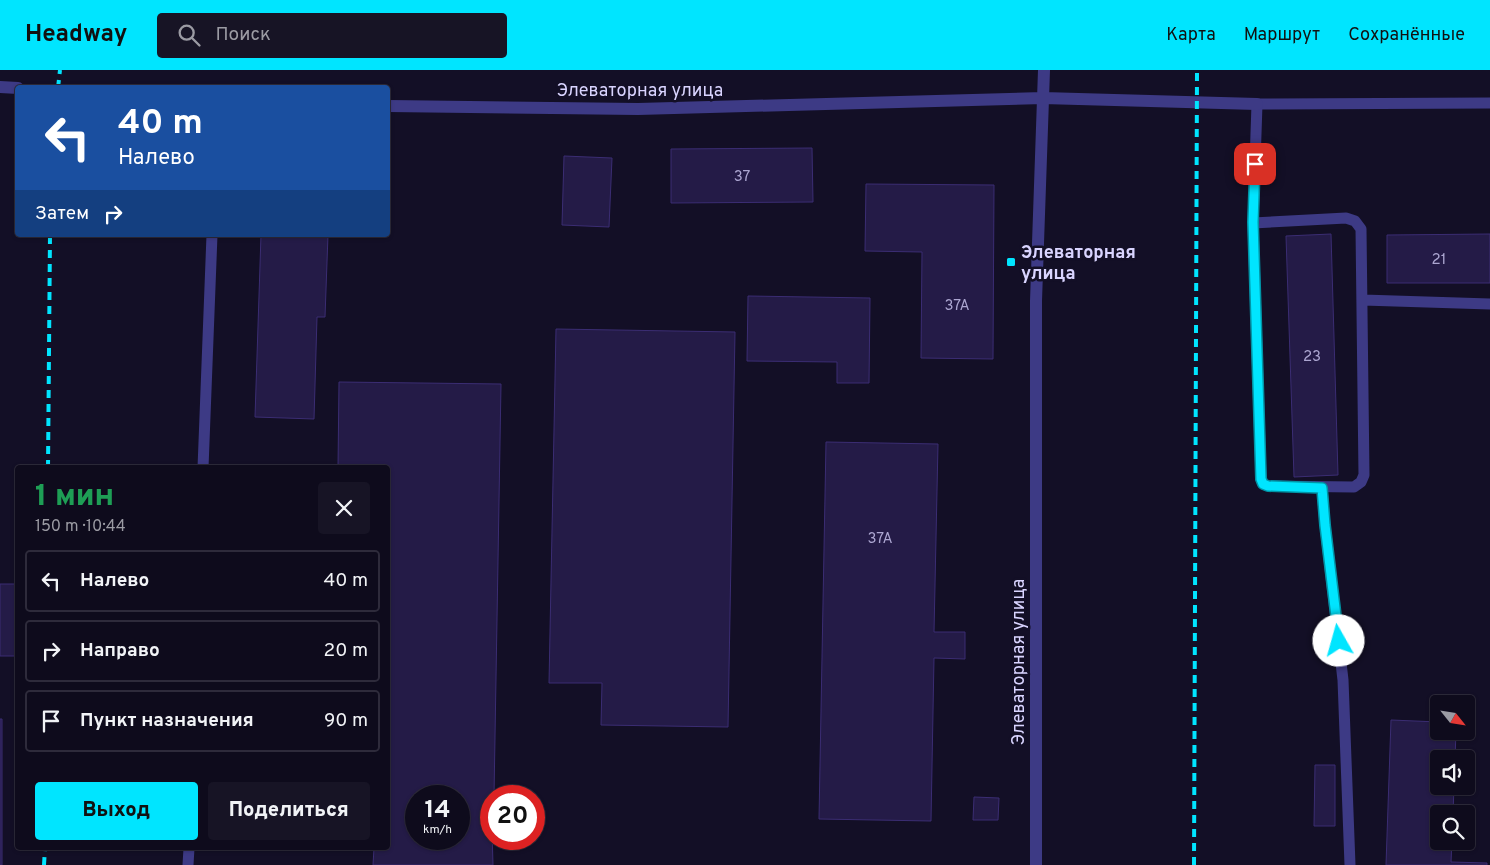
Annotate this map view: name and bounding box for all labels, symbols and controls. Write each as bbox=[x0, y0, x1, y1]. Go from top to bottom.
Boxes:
search box bbox=[157, 13, 507, 58]
text: Headway bbox=[25, 20, 127, 50]
icon: search bbox=[175, 21, 203, 49]
text: Поиск bbox=[215, 23, 271, 47]
text: Карта bbox=[1166, 24, 1216, 47]
text: Маршрут bbox=[1244, 24, 1320, 47]
text: Сохранённые bbox=[1348, 24, 1465, 47]
street label: Элеваторная улица bbox=[557, 80, 723, 103]
text: 40 m bbox=[118, 102, 203, 146]
icon: left bbox=[35, 105, 100, 170]
pin bbox=[1234, 143, 1276, 185]
text: Налево bbox=[118, 145, 195, 172]
icon: arrive bbox=[1241, 150, 1269, 178]
house number: 37 bbox=[734, 168, 751, 187]
icon: right bbox=[99, 200, 127, 228]
text: Затем bbox=[35, 202, 89, 226]
place label: Элеваторная улица bbox=[1021, 242, 1136, 286]
house number: 21 bbox=[1432, 251, 1446, 270]
marker: Элеваторная улица bbox=[1005, 256, 1017, 268]
house number: 37А bbox=[944, 297, 970, 316]
house number: 23 bbox=[1303, 348, 1321, 367]
text: 1 мин bbox=[35, 479, 114, 516]
button: close bbox=[318, 482, 370, 534]
text: 150 m · 10:44 bbox=[35, 517, 126, 537]
house number: 37А bbox=[867, 530, 893, 549]
icon: left bbox=[37, 567, 65, 595]
text: Налево bbox=[80, 569, 149, 593]
text: 40 m bbox=[323, 569, 368, 593]
street label: Элеваторная улица bbox=[1008, 579, 1031, 745]
position arrow bbox=[1312, 614, 1364, 666]
icon: right bbox=[37, 637, 65, 665]
text: Направо bbox=[80, 639, 160, 663]
text: 20 m bbox=[324, 639, 368, 663]
north arrow bbox=[1430, 695, 1475, 740]
map controls bbox=[1430, 695, 1475, 850]
icon: arrive bbox=[37, 707, 65, 735]
text: Пункт назначения bbox=[80, 709, 254, 733]
text: 90 m bbox=[324, 709, 368, 733]
button: sound bbox=[1430, 750, 1475, 795]
button: Выход bbox=[35, 782, 198, 840]
button: Поделиться bbox=[208, 782, 370, 840]
speed limit sign: 20 bbox=[480, 785, 545, 850]
text: 14 bbox=[424, 795, 451, 827]
button: search bbox=[1430, 805, 1475, 850]
text: km/h bbox=[423, 822, 452, 838]

